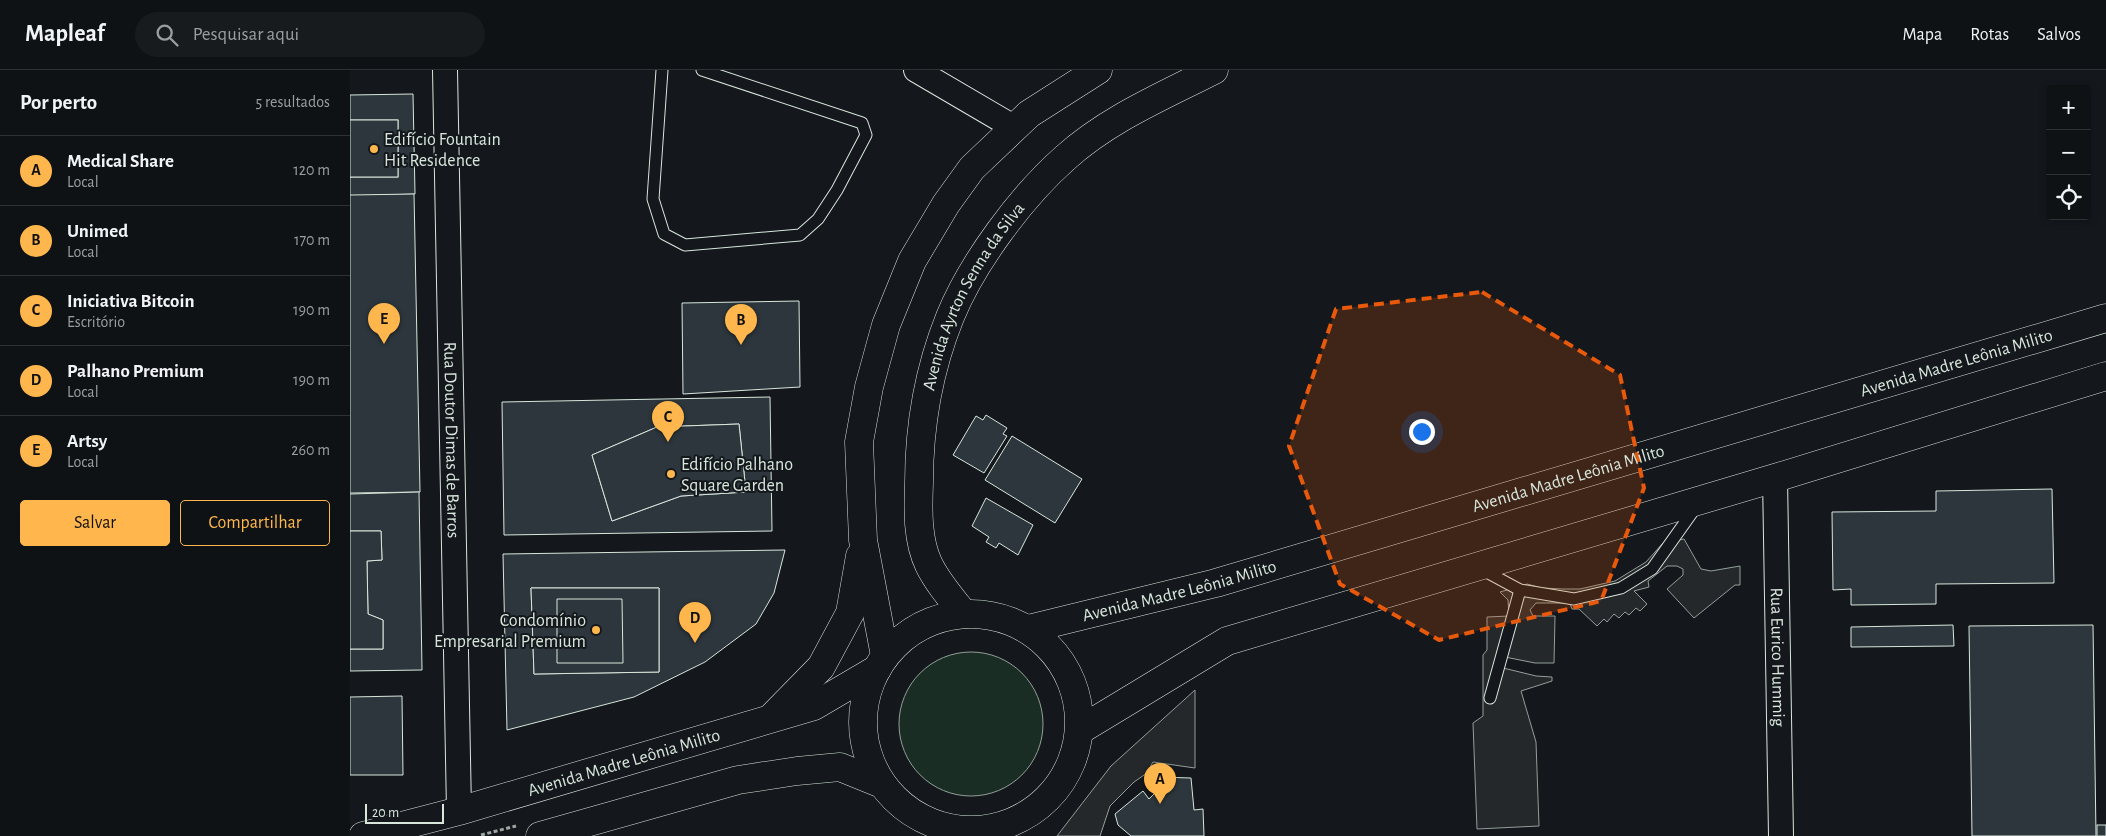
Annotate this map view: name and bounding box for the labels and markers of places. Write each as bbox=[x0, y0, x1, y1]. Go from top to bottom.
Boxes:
place label: Edifício Fountain Hit Residence bbox=[384, 131, 501, 170]
marker: Edifício Fountain Hit Residence bbox=[368, 143, 380, 155]
pin: E bbox=[368, 303, 400, 344]
pin: B bbox=[725, 304, 757, 345]
pin: C bbox=[652, 401, 684, 442]
place label: Edifício Palhano Square Garden bbox=[681, 456, 793, 495]
marker: Edifício Palhano Square Garden bbox=[665, 468, 677, 480]
pin: D bbox=[679, 602, 711, 643]
place label: Condomínio Empresarial Premium bbox=[434, 612, 586, 651]
marker: Condomínio Empresarial Premium bbox=[590, 624, 602, 636]
pin: A bbox=[1144, 763, 1176, 804]

